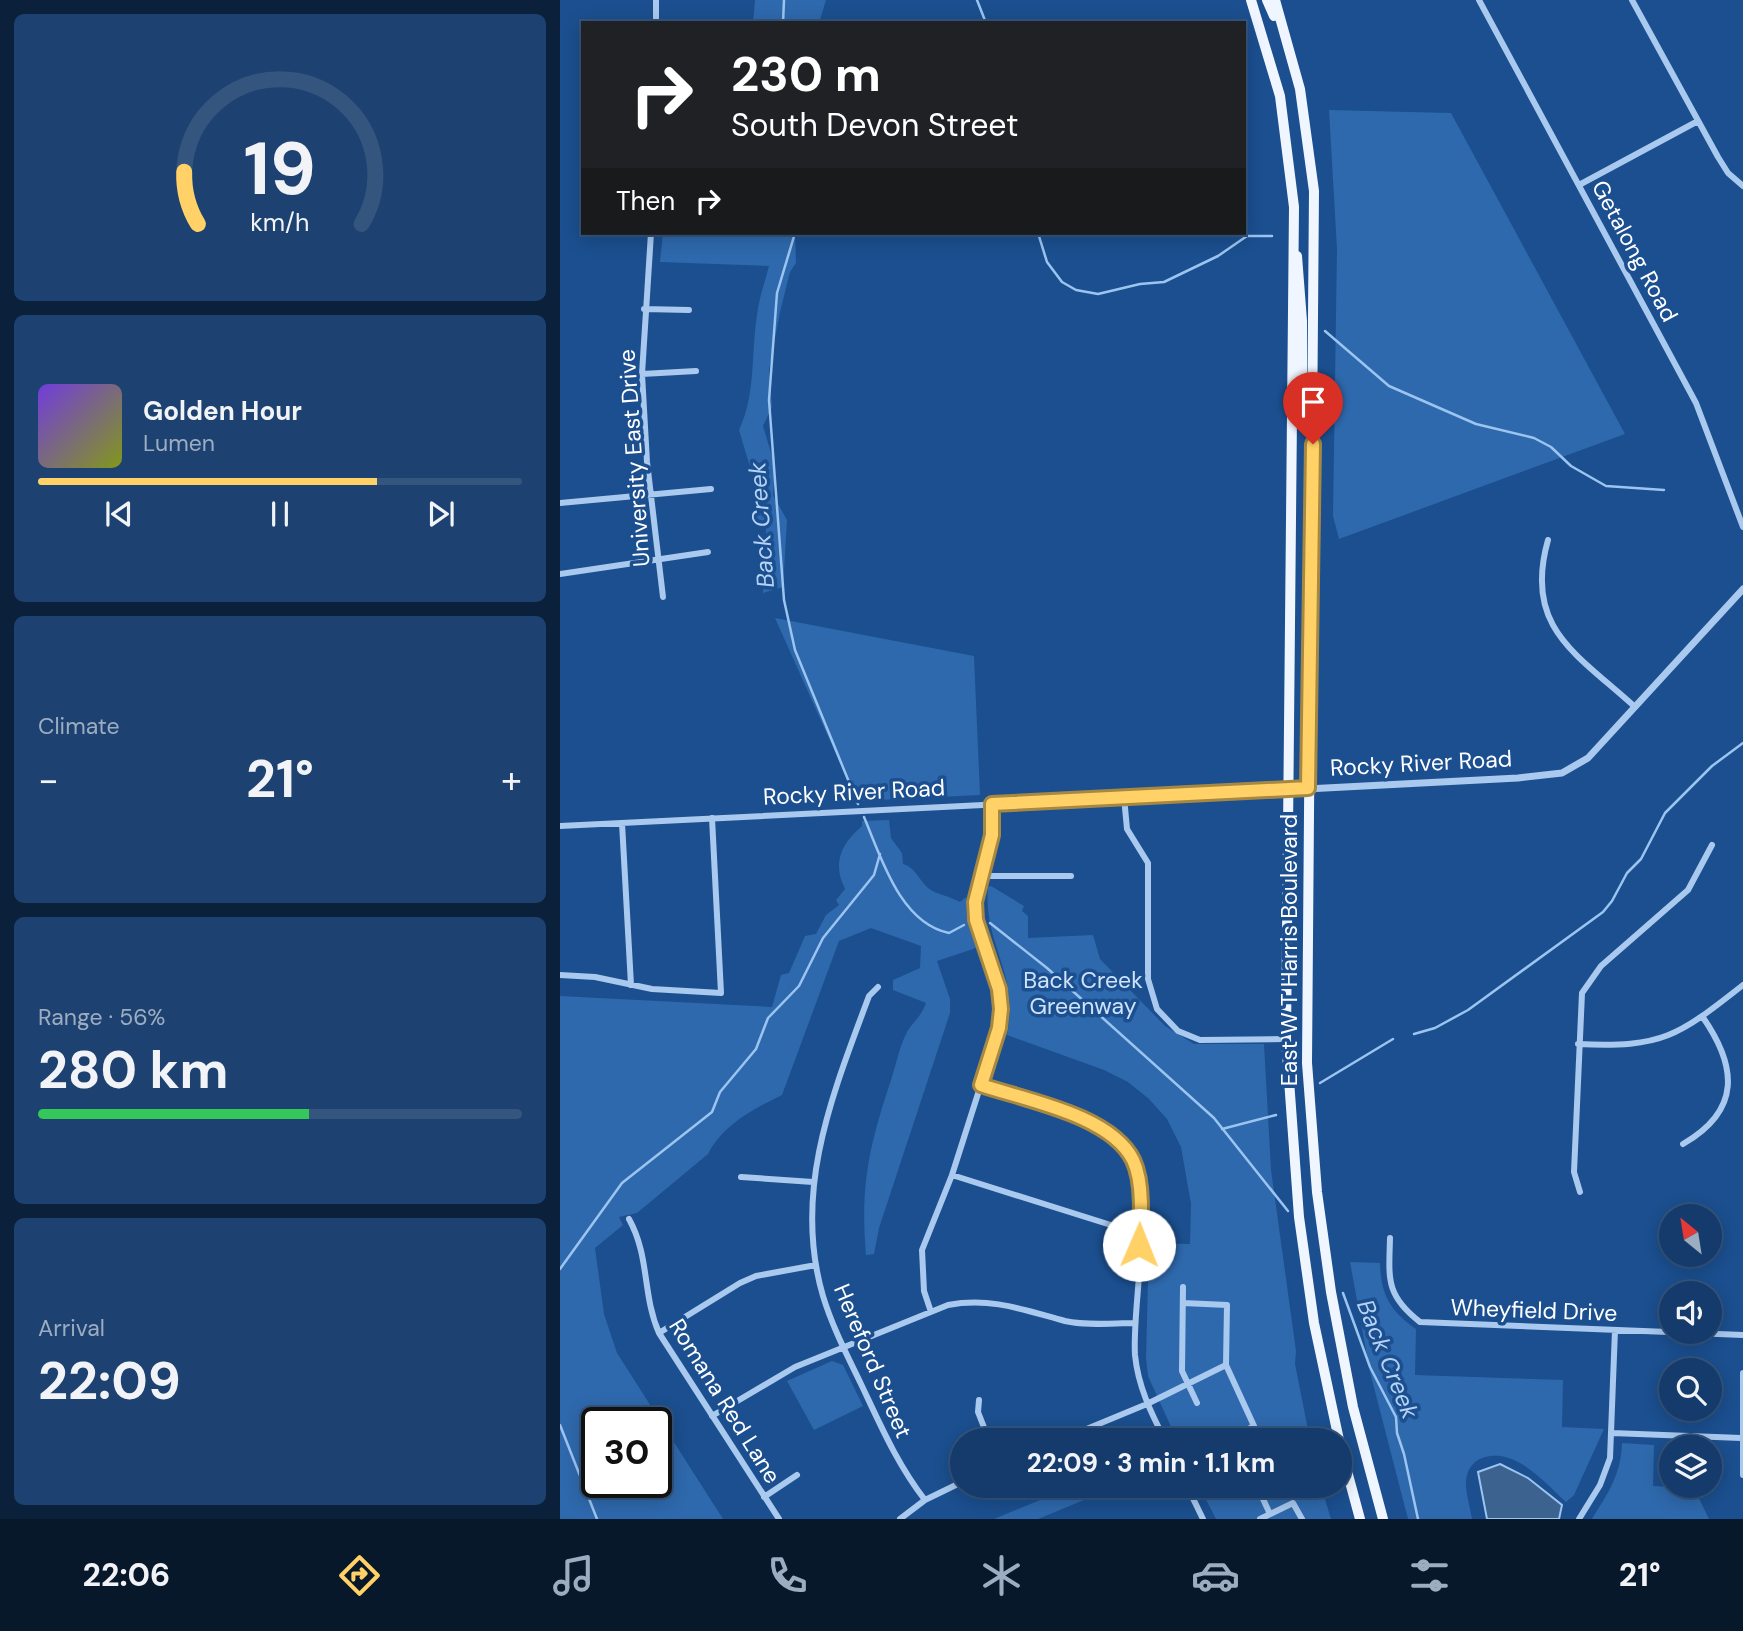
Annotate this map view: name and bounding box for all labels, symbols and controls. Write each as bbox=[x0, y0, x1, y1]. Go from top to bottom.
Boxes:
text: 230 m bbox=[731, 42, 881, 106]
icon: right bbox=[616, 49, 707, 140]
text: South Devon Street bbox=[731, 104, 1019, 146]
text: 19 bbox=[244, 122, 316, 217]
street label: Getalong Road bbox=[1585, 175, 1685, 327]
icon: right bbox=[689, 182, 727, 220]
text: Then bbox=[616, 184, 675, 218]
text: km/h bbox=[250, 205, 310, 238]
street label: University East Drive bbox=[611, 348, 657, 568]
pin bbox=[1283, 372, 1343, 444]
icon: arrive bbox=[1294, 383, 1332, 421]
text: Golden Hour bbox=[143, 394, 302, 428]
text: Lumen bbox=[143, 428, 215, 458]
water label: Back Creek bbox=[741, 460, 781, 589]
icon: previous bbox=[100, 495, 138, 533]
icon: pause bbox=[261, 495, 299, 533]
icon: next bbox=[422, 495, 460, 533]
text: Climate bbox=[38, 711, 120, 741]
street label: Rocky River Road bbox=[1329, 743, 1513, 783]
text: 21° bbox=[246, 745, 314, 813]
text: − bbox=[38, 755, 59, 805]
text: + bbox=[501, 755, 522, 805]
street label: Rocky River Road bbox=[762, 772, 946, 812]
street label: East W T Harris Boulevard bbox=[1274, 814, 1304, 1086]
park label: Back Creek Greenway bbox=[1023, 965, 1143, 1021]
text: Range · 56% bbox=[38, 1002, 165, 1032]
text: 280 km bbox=[38, 1036, 228, 1104]
north arrow bbox=[1659, 1204, 1722, 1267]
map controls bbox=[1659, 1204, 1722, 1498]
position arrow bbox=[1102, 1208, 1176, 1282]
street label: Hereford Street bbox=[827, 1279, 919, 1443]
button: sound bbox=[1659, 1281, 1722, 1344]
street label: Wheyfield Drive bbox=[1450, 1292, 1618, 1328]
water label: Back Creek bbox=[1350, 1295, 1426, 1424]
text: Arrival bbox=[38, 1313, 105, 1343]
street label: Romana Red Lane bbox=[662, 1313, 788, 1489]
text: 22:09 bbox=[38, 1347, 181, 1415]
button: search bbox=[1659, 1358, 1722, 1421]
speed limit sign: 30 bbox=[581, 1407, 672, 1498]
button: layers bbox=[1659, 1435, 1722, 1498]
text: 22:09 · 3 min · 1.1 km bbox=[1027, 1446, 1275, 1480]
icon: directions bbox=[335, 1551, 384, 1600]
icon: music bbox=[549, 1551, 598, 1600]
icon: phone bbox=[763, 1551, 812, 1600]
icon: climate bbox=[977, 1551, 1026, 1600]
icon: car bbox=[1191, 1551, 1240, 1600]
icon: filters bbox=[1405, 1551, 1454, 1600]
text: 22:06 bbox=[82, 1554, 170, 1596]
text: 21° bbox=[1619, 1554, 1661, 1596]

